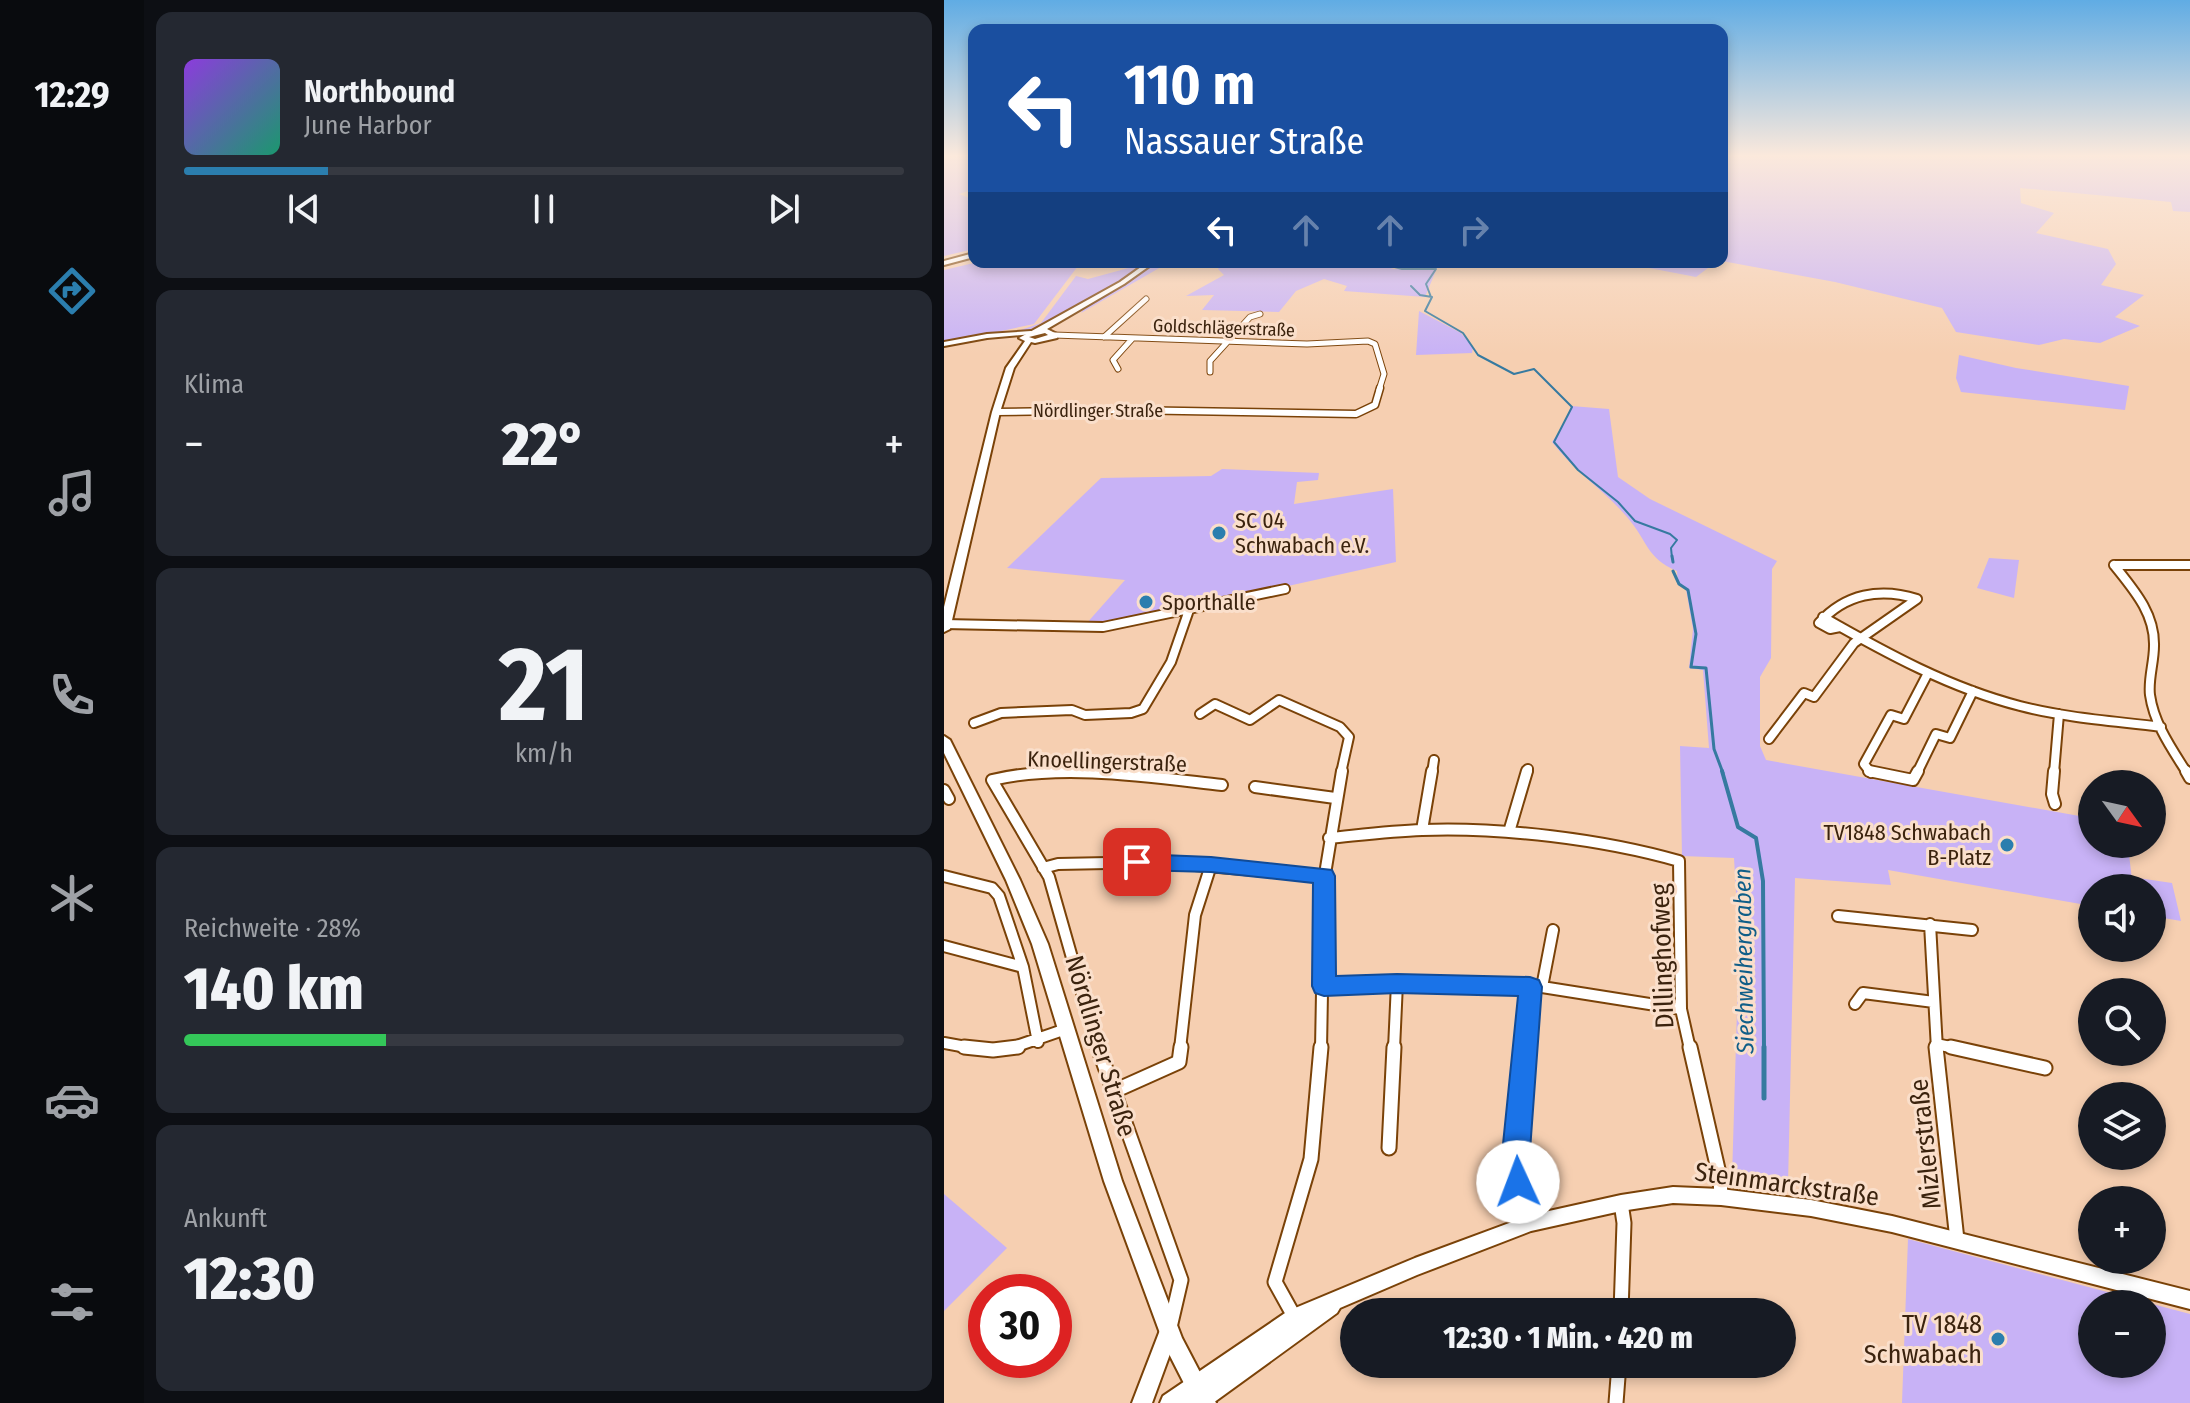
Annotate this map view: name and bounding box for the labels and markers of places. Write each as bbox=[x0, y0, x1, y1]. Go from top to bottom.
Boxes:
place label: SC 04 Schwabach e.V. bbox=[1235, 507, 1369, 559]
marker: SC 04 Schwabach e.V. bbox=[1210, 524, 1228, 542]
place label: Sporthalle bbox=[1162, 589, 1256, 616]
marker: Sporthalle bbox=[1137, 593, 1155, 611]
place label: TV1848 Schwabach B-Platz bbox=[1824, 819, 1991, 871]
pin bbox=[1103, 828, 1171, 896]
marker: TV1848 Schwabach B-Platz bbox=[1998, 836, 2016, 854]
place label: TV 1848 Schwabach bbox=[1864, 1309, 1982, 1370]
marker: TV 1848 Schwabach bbox=[1989, 1330, 2007, 1348]

